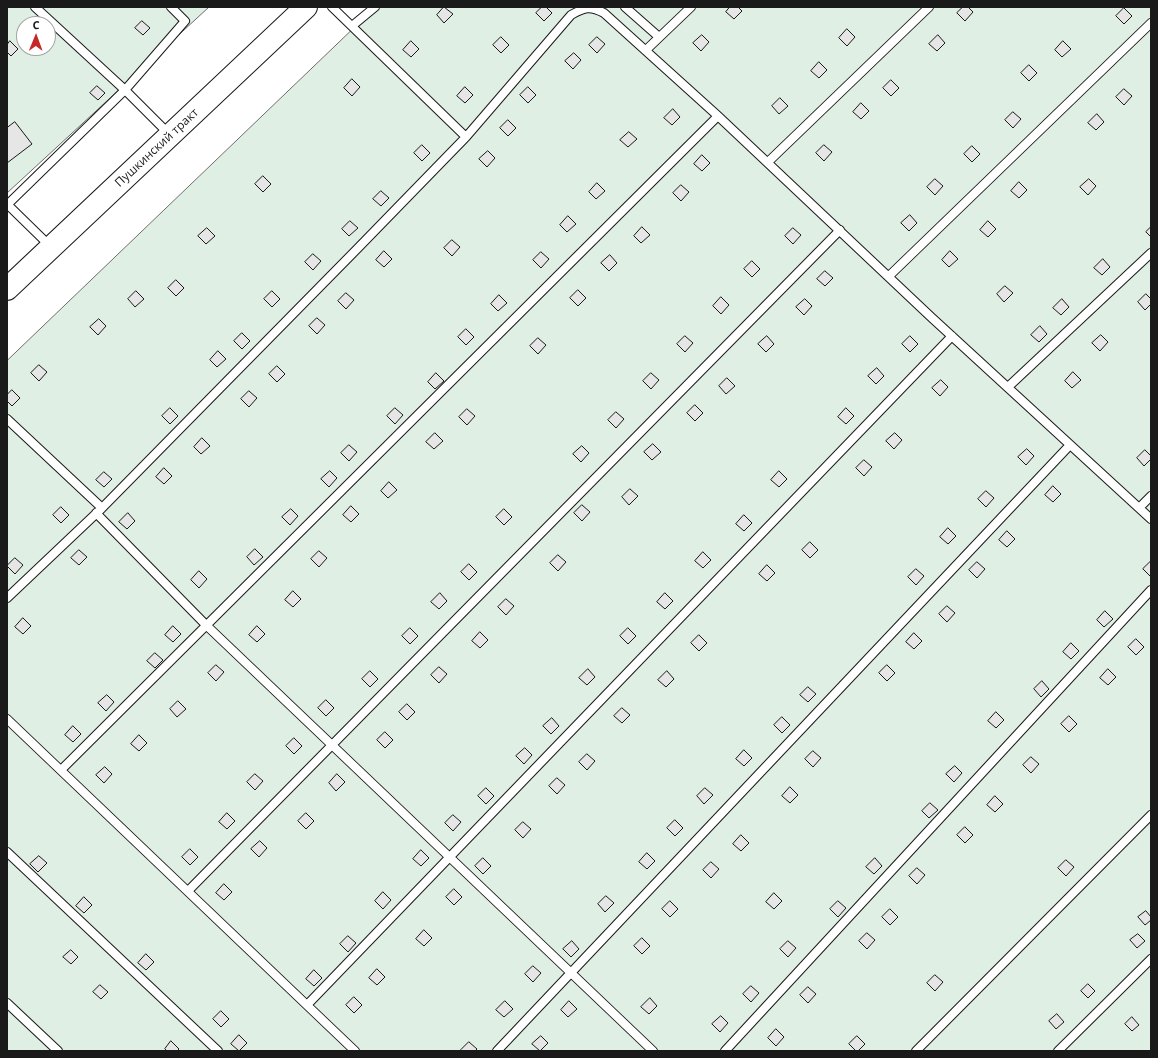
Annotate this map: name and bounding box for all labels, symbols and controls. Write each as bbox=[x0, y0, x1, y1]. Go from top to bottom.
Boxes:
north arrow bbox=[16, 16, 56, 56]
text: С bbox=[33, 17, 40, 32]
street label: Пушкинский тракт bbox=[112, 106, 202, 190]

